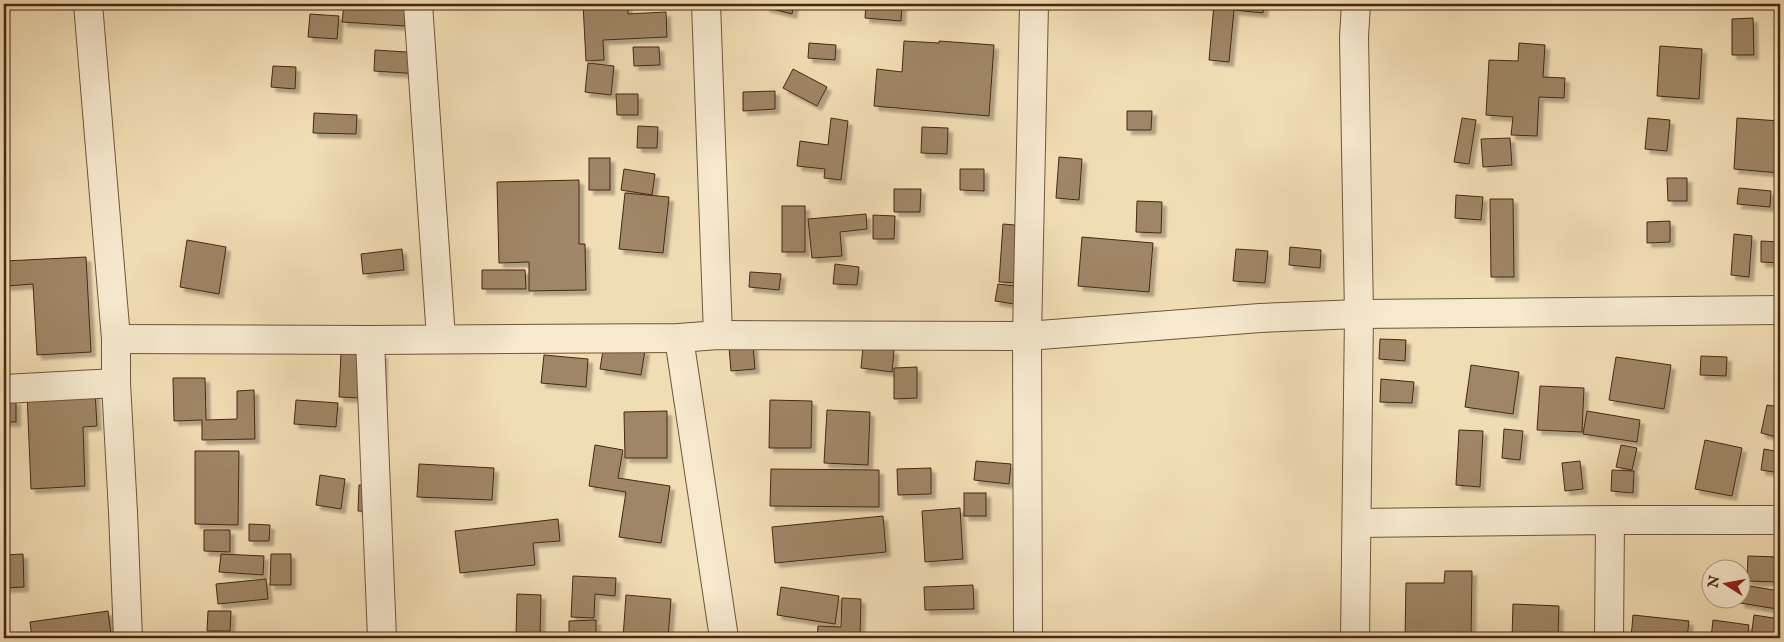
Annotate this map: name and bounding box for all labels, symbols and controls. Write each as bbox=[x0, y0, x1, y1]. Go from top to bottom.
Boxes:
north arrow bbox=[1702, 560, 1752, 610]
text: N bbox=[1704, 574, 1724, 590]

